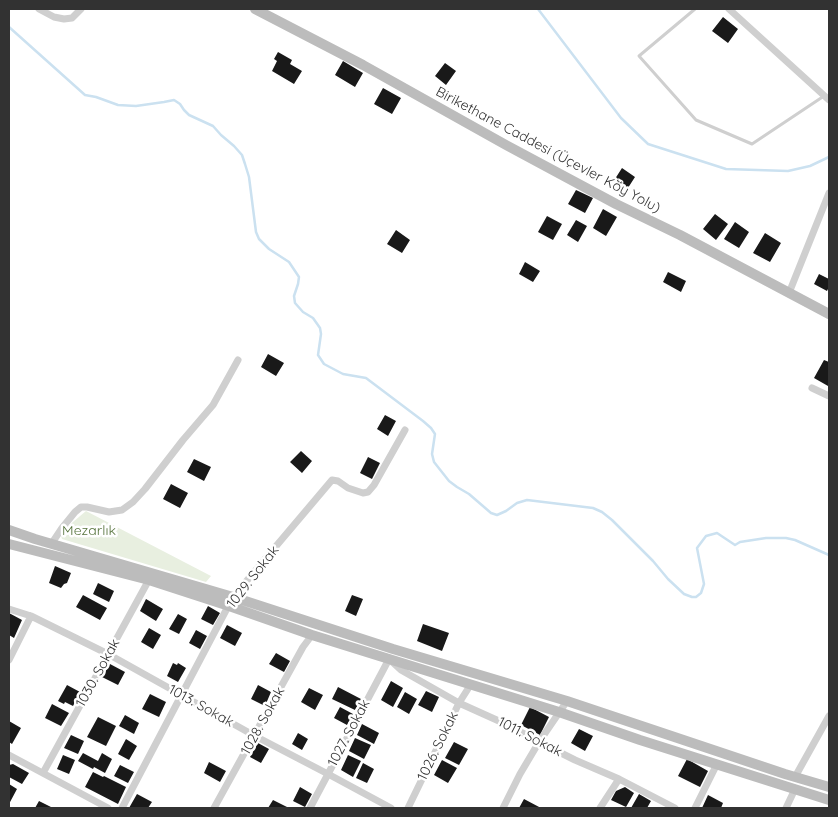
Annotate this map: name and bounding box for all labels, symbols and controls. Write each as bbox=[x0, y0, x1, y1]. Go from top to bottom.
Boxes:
street label: Birikethane Caddesi (Üçevler Köy Yolu) bbox=[433, 83, 663, 217]
park label: Mezarlık bbox=[62, 523, 116, 539]
street label: 1029. Sokak bbox=[223, 542, 283, 612]
street label: 1030. Sokak bbox=[72, 636, 124, 710]
street label: 1013. Sokak bbox=[165, 681, 237, 731]
street label: 1028. Sokak bbox=[237, 684, 289, 758]
street label: 1027. Sokak bbox=[324, 697, 374, 769]
street label: 1026. Sokak bbox=[414, 709, 462, 783]
street label: 1011. Sokak bbox=[495, 714, 565, 760]

